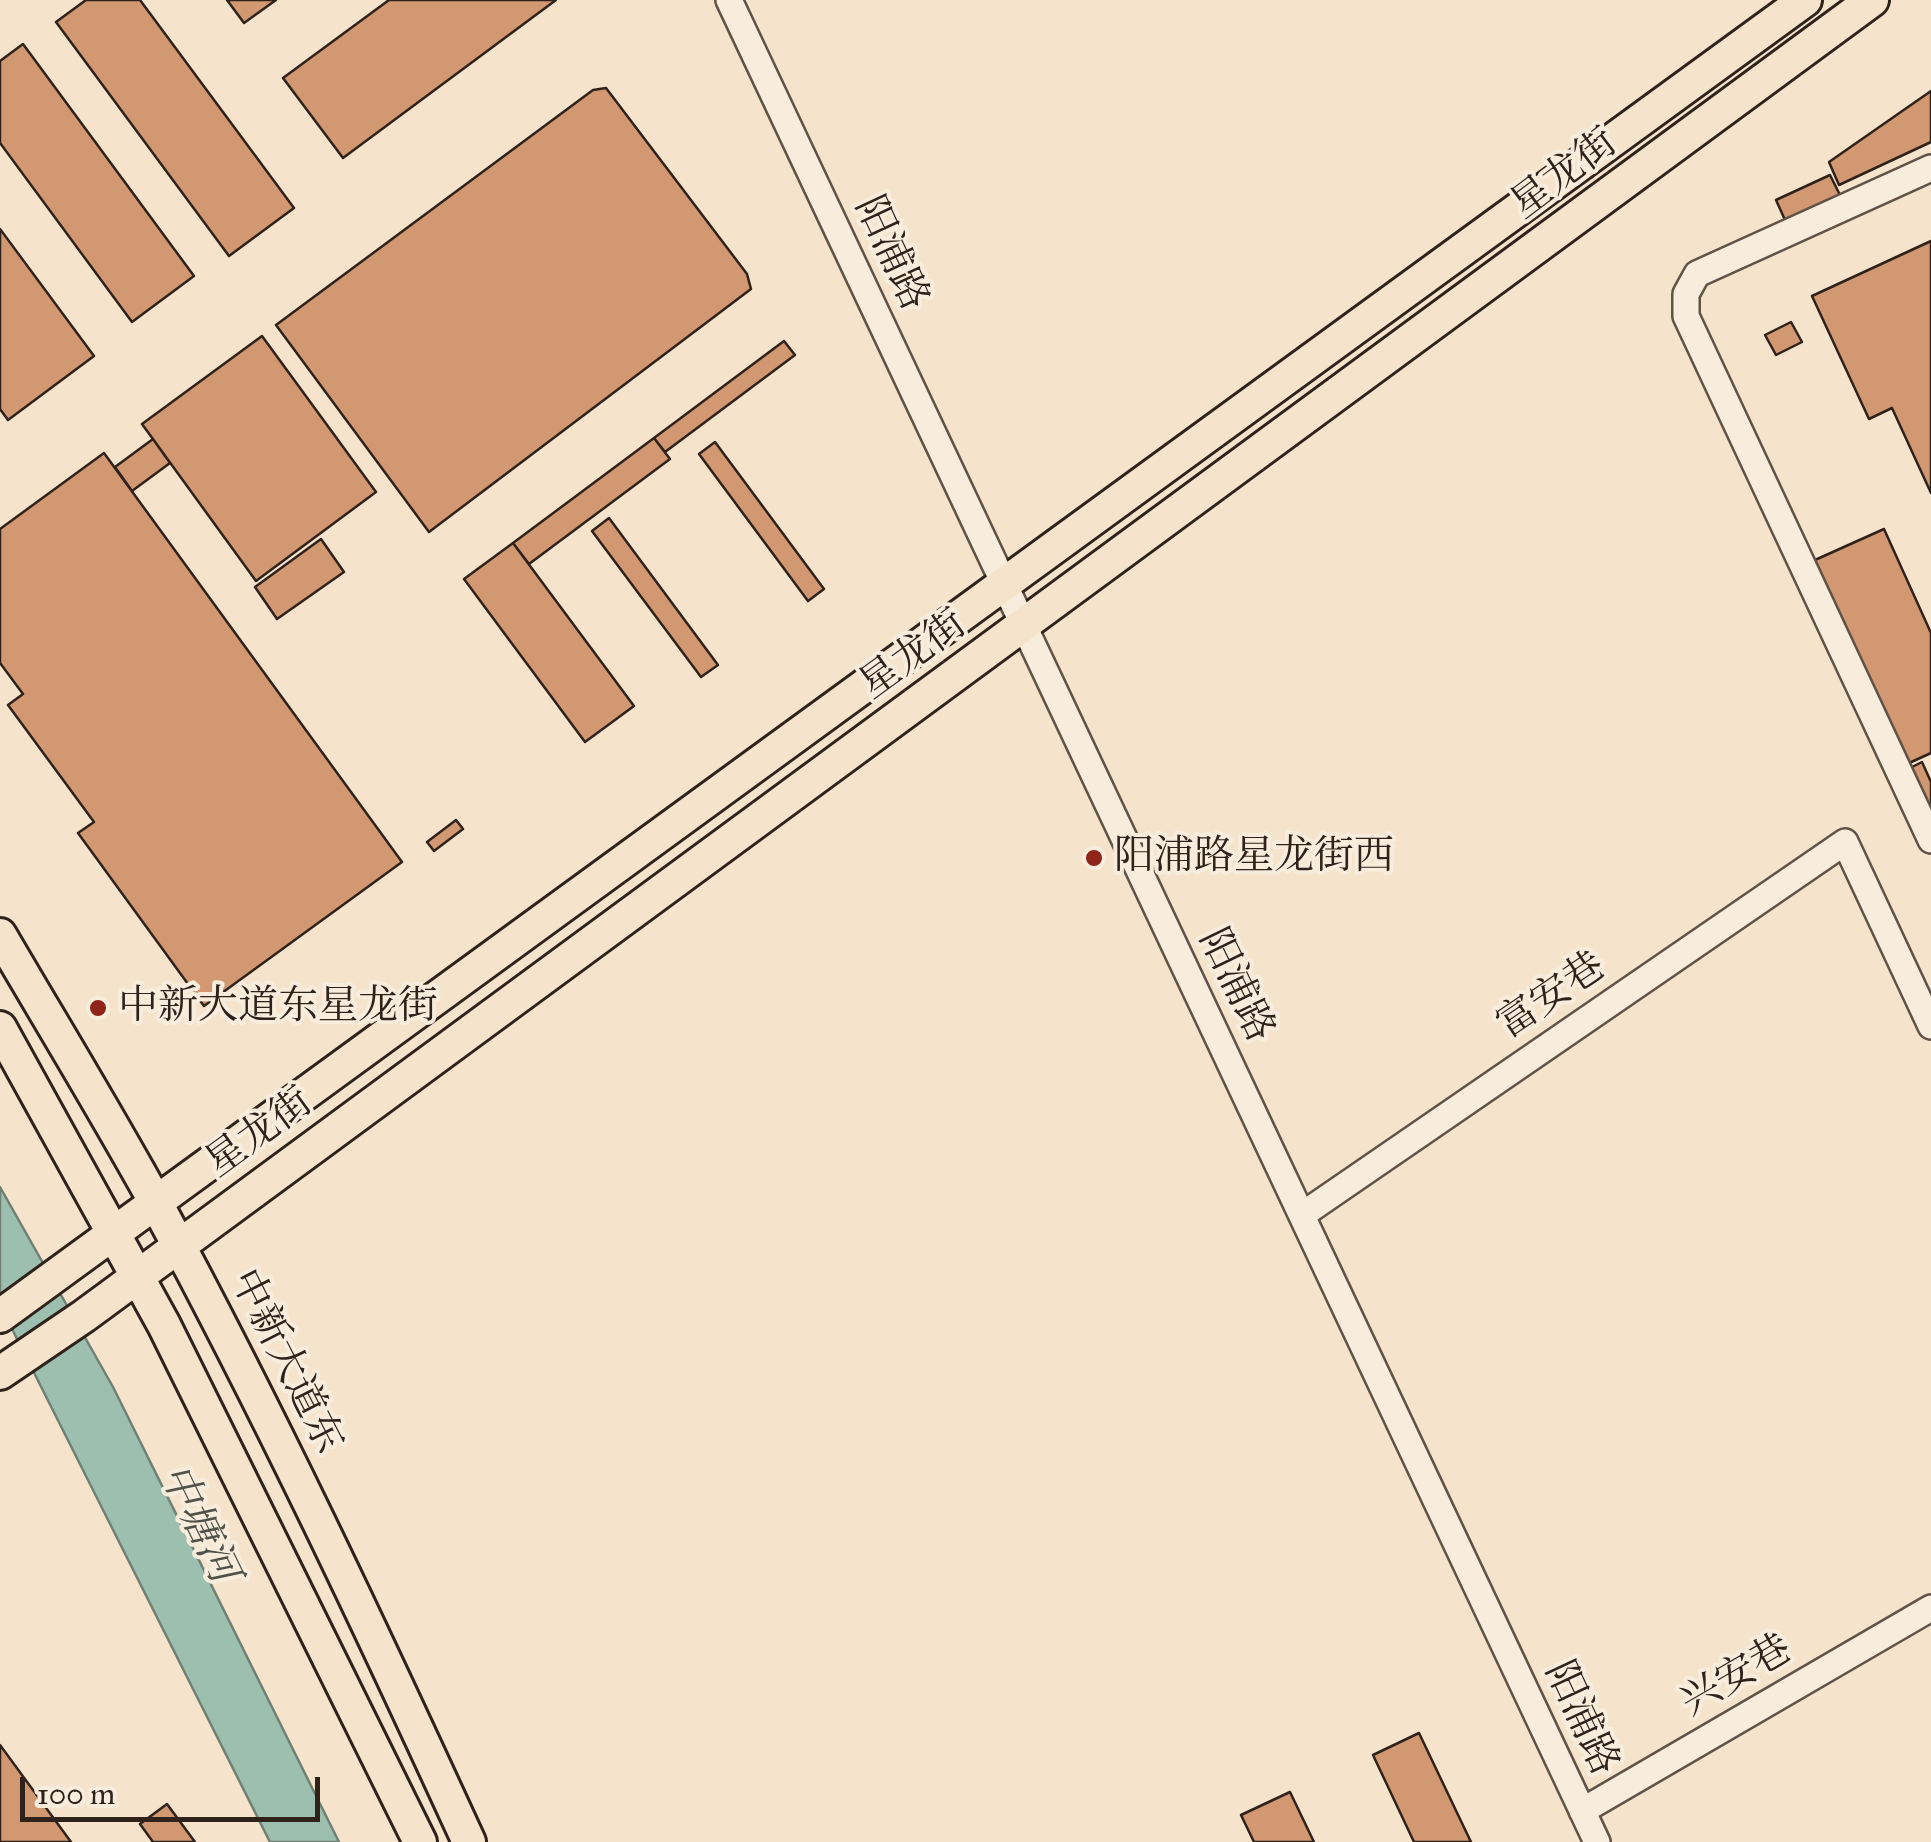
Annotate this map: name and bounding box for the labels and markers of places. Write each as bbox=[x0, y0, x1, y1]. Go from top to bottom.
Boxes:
place label: 阳浦路星龙街西 bbox=[1114, 834, 1394, 882]
marker: 阳浦路星龙街西 bbox=[1083, 847, 1105, 869]
place label: 中新大道东星龙街 bbox=[118, 984, 438, 1032]
marker: 中新大道东星龙街 bbox=[87, 997, 109, 1019]

